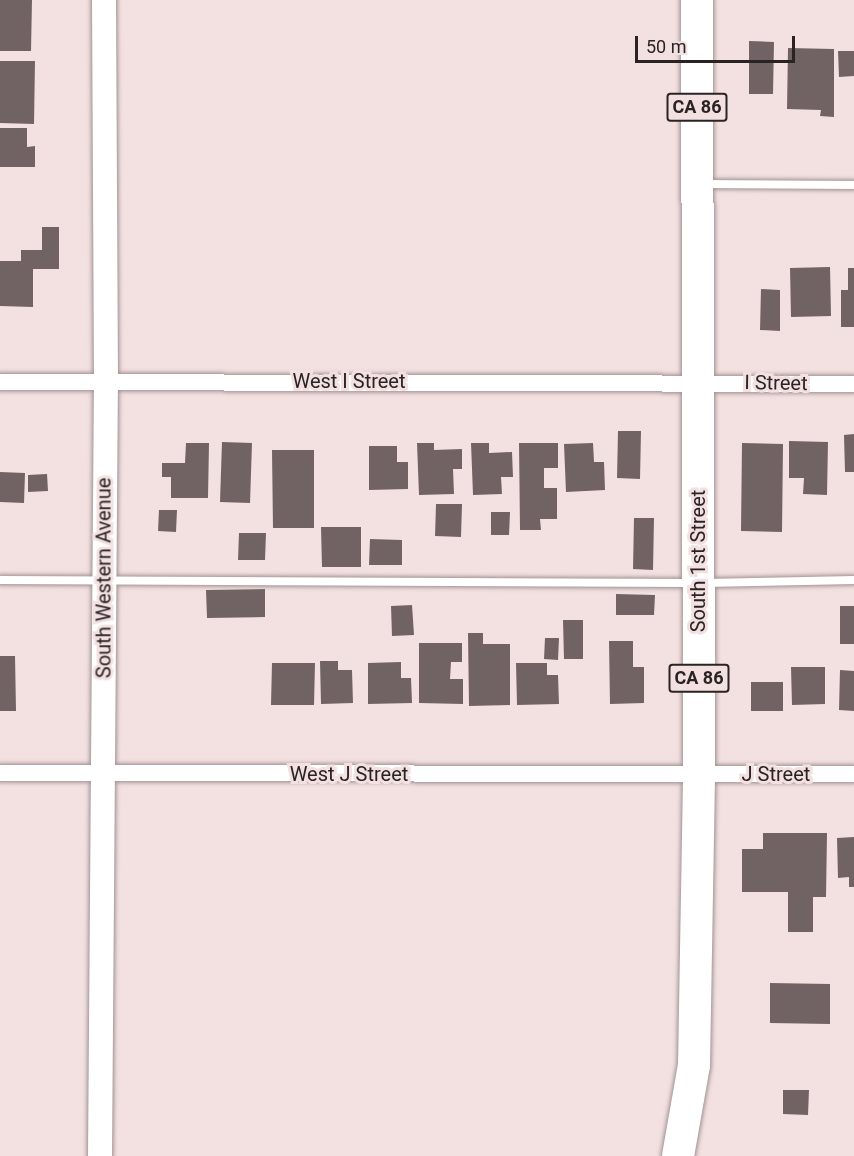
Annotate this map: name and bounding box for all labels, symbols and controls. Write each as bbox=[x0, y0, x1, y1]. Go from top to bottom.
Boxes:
scale bar bbox=[638, 24, 798, 62]
text: 50 m bbox=[646, 36, 686, 57]
road number: CA 86 bbox=[666, 92, 728, 122]
street label: West I Street bbox=[292, 369, 406, 393]
street label: I Street bbox=[744, 370, 808, 396]
street label: South Western Avenue bbox=[92, 478, 116, 678]
street label: South 1st Street bbox=[686, 490, 710, 632]
road number: CA 86 bbox=[668, 663, 730, 693]
street label: West J Street bbox=[290, 762, 408, 786]
street label: J Street bbox=[742, 762, 810, 786]

